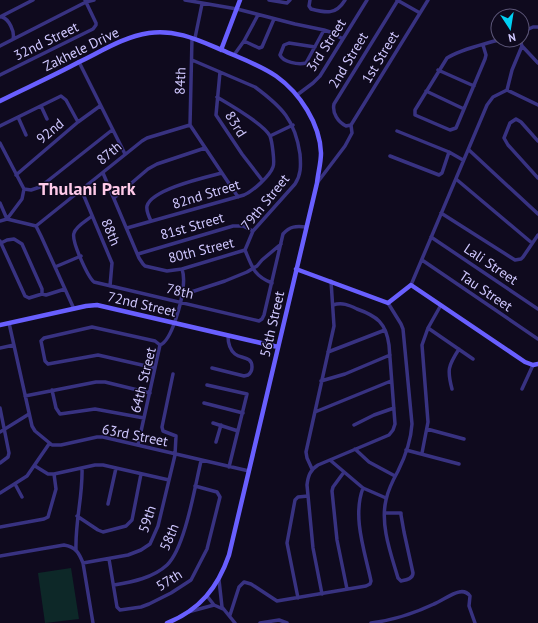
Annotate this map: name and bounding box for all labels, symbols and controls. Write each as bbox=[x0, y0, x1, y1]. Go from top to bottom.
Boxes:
north arrow bbox=[490, 8, 530, 48]
street label: 3rd Street bbox=[302, 15, 350, 75]
street label: 32nd Street bbox=[11, 17, 82, 64]
street label: Zakhele Drive bbox=[40, 23, 122, 75]
street label: 1st Street bbox=[357, 27, 403, 86]
street label: 2nd Street bbox=[324, 28, 372, 91]
text: N bbox=[507, 30, 517, 45]
street label: 84th bbox=[171, 67, 189, 95]
street label: 83rd bbox=[221, 108, 251, 140]
street label: 92nd bbox=[33, 114, 67, 148]
street label: 87th bbox=[93, 137, 125, 169]
street label: 79th Street bbox=[237, 170, 293, 234]
street label: 82nd Street bbox=[170, 175, 242, 213]
district label: Thulani Park bbox=[38, 177, 136, 200]
street label: 81st Street bbox=[158, 208, 226, 244]
street label: 88th bbox=[97, 216, 125, 248]
street label: 80th Street bbox=[166, 233, 236, 267]
street label: Lali Street bbox=[461, 239, 522, 289]
street label: Tau Street bbox=[456, 267, 516, 315]
street label: 78th bbox=[164, 279, 196, 303]
street label: 72nd Street bbox=[106, 287, 178, 321]
street label: 56th Street bbox=[256, 289, 288, 359]
street label: 64th Street bbox=[126, 345, 160, 415]
street label: 63rd Street bbox=[100, 420, 170, 450]
street label: 59th bbox=[134, 503, 160, 535]
street label: 58th bbox=[155, 521, 183, 553]
street label: 57th bbox=[153, 565, 185, 595]

